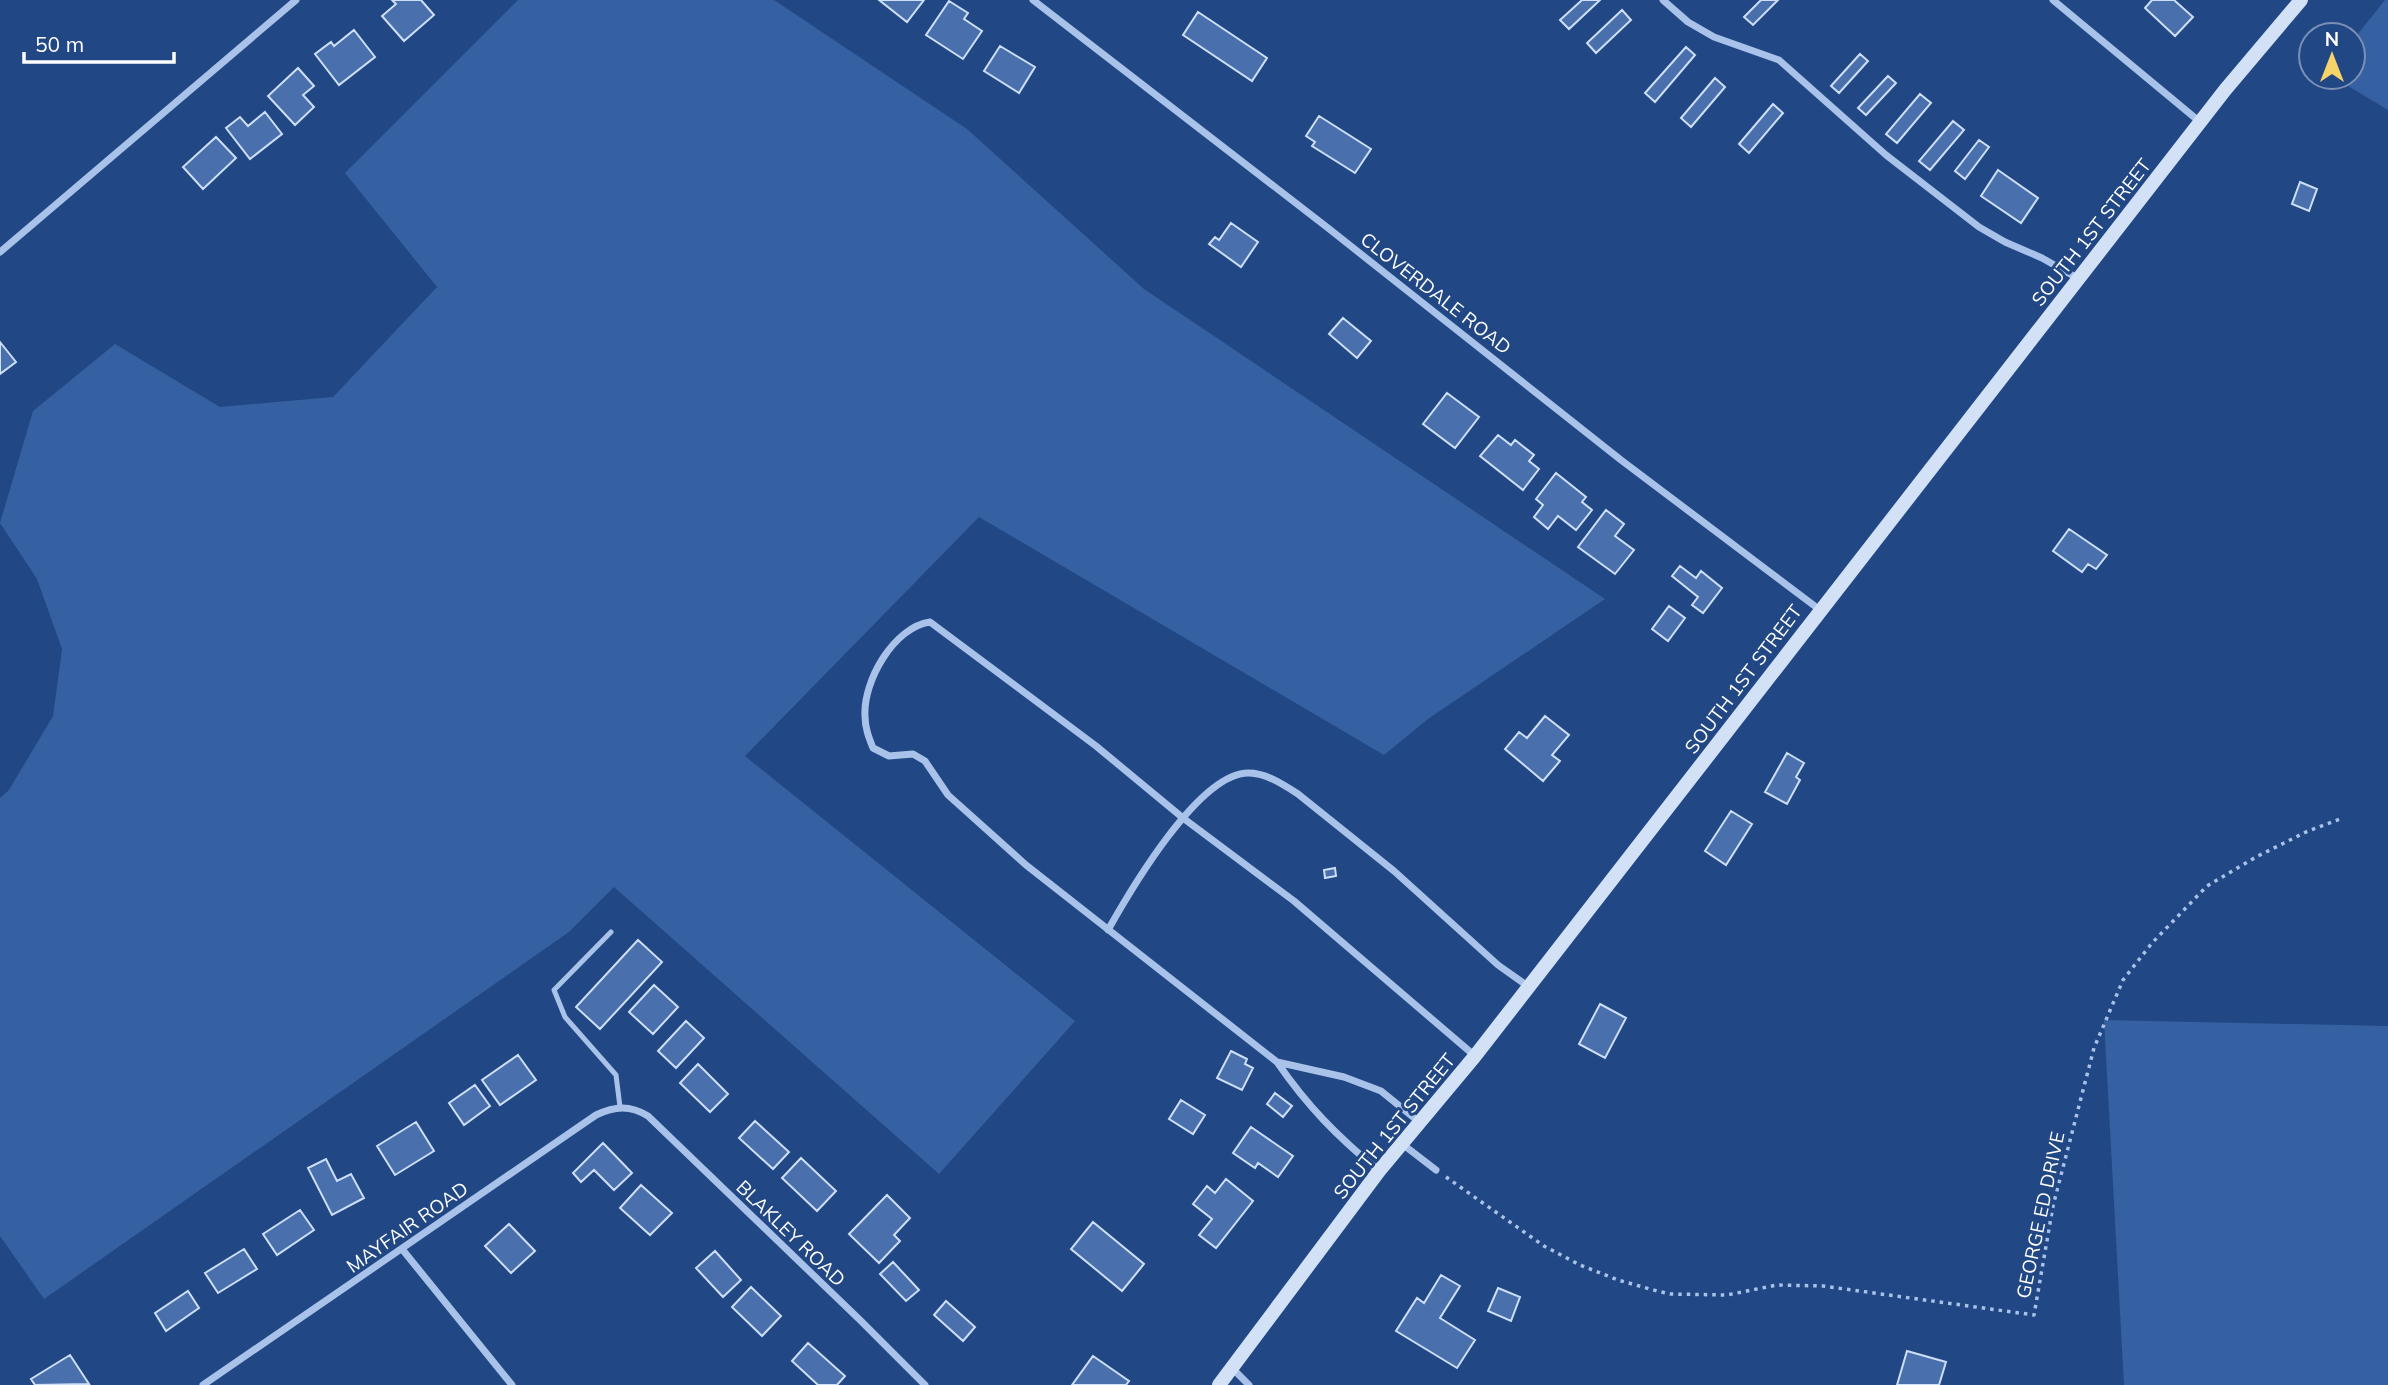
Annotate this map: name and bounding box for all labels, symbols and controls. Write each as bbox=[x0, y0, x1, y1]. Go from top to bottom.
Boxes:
scale bar bbox=[24, 21, 175, 65]
north arrow bbox=[2297, 21, 2367, 91]
text: N bbox=[2325, 27, 2339, 51]
text: 50 m bbox=[35, 31, 84, 57]
street label: SOUTH 1ST STREET bbox=[2026, 153, 2156, 311]
street label: CLOVERDALE ROAD bbox=[1356, 227, 1516, 359]
street label: SOUTH 1ST STREET bbox=[1679, 599, 1807, 758]
street label: SOUTH 1ST STREET bbox=[1328, 1048, 1460, 1204]
street label: GEORGE ED DRIVE bbox=[2011, 1129, 2069, 1301]
street label: BLAKLEY ROAD bbox=[731, 1175, 851, 1291]
street label: MAYFAIR ROAD bbox=[342, 1176, 472, 1278]

